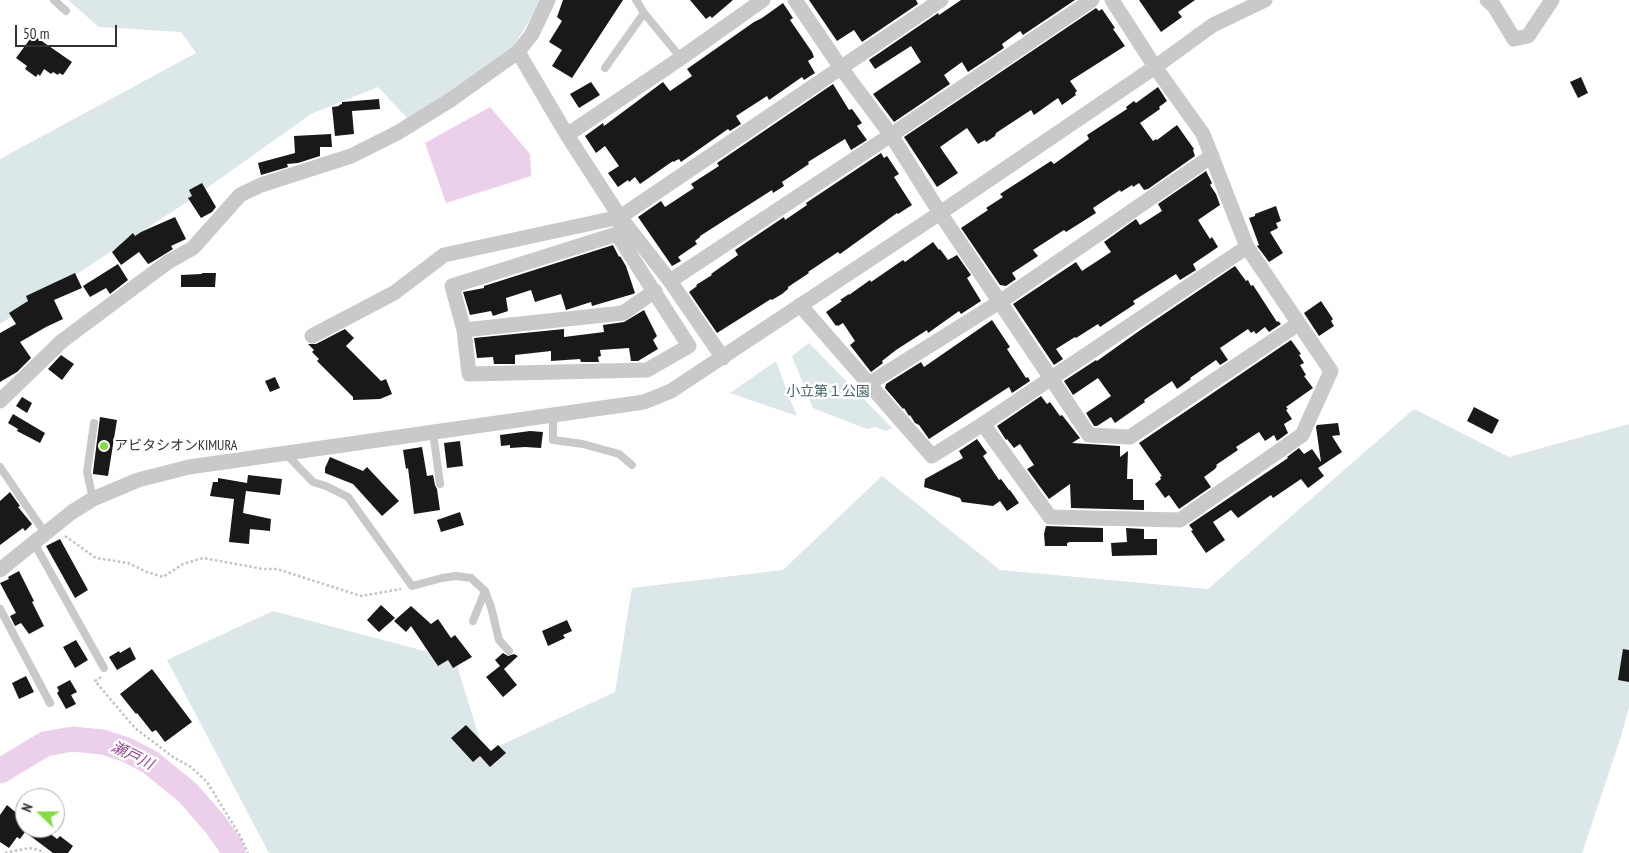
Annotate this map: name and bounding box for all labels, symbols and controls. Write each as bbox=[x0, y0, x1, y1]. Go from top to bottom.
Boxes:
scale bar bbox=[18, 15, 120, 47]
text: 50 m bbox=[23, 24, 49, 43]
park label: 小立第１公園 bbox=[786, 384, 870, 400]
place label: アビタシオンKIMURA bbox=[114, 438, 237, 454]
marker: アビタシオンKIMURA bbox=[98, 440, 110, 452]
water label: 瀬戸川 bbox=[108, 738, 156, 774]
north arrow bbox=[15, 788, 65, 838]
text: N bbox=[17, 801, 37, 815]

